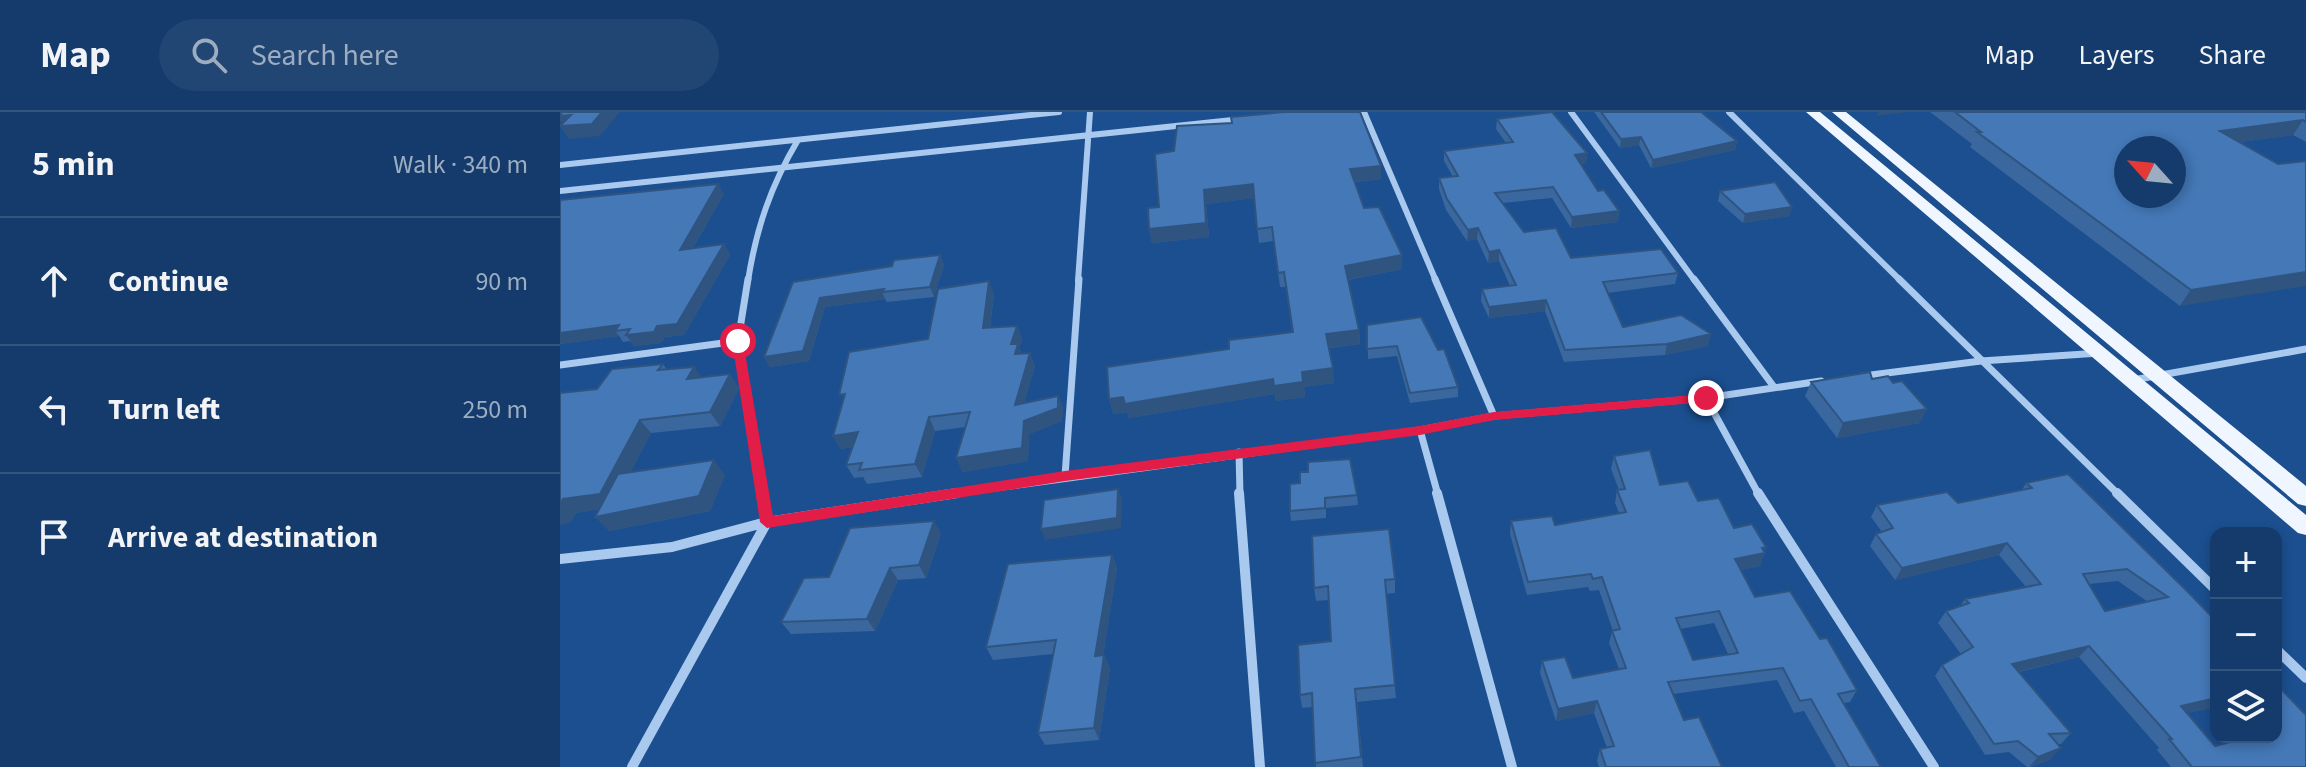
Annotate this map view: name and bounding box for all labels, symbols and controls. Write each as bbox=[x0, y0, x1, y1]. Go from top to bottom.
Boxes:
search box bbox=[159, 19, 719, 91]
text: Map bbox=[40, 28, 111, 82]
icon: search bbox=[187, 33, 231, 77]
text: Search here bbox=[251, 34, 399, 77]
text: Map bbox=[1984, 35, 2034, 75]
text: Layers bbox=[2078, 35, 2154, 75]
text: Share bbox=[2198, 35, 2266, 75]
north arrow bbox=[2114, 136, 2186, 208]
text: 5 min bbox=[32, 140, 115, 189]
text: Walk · 340 m bbox=[393, 146, 528, 183]
icon: ahead bbox=[32, 259, 76, 303]
text: Continue bbox=[108, 260, 229, 303]
text: 90 m bbox=[475, 263, 528, 300]
route start bbox=[720, 323, 756, 359]
route end bbox=[1688, 380, 1724, 416]
icon: left bbox=[32, 387, 76, 431]
text: Turn left bbox=[108, 388, 220, 431]
text: 250 m bbox=[462, 391, 528, 428]
icon: arrive bbox=[32, 515, 76, 559]
text: Arrive at destination bbox=[108, 516, 378, 559]
map controls bbox=[2210, 527, 2282, 743]
button: + bbox=[2210, 527, 2282, 599]
button: − bbox=[2210, 599, 2282, 671]
button: layers bbox=[2210, 671, 2282, 743]

